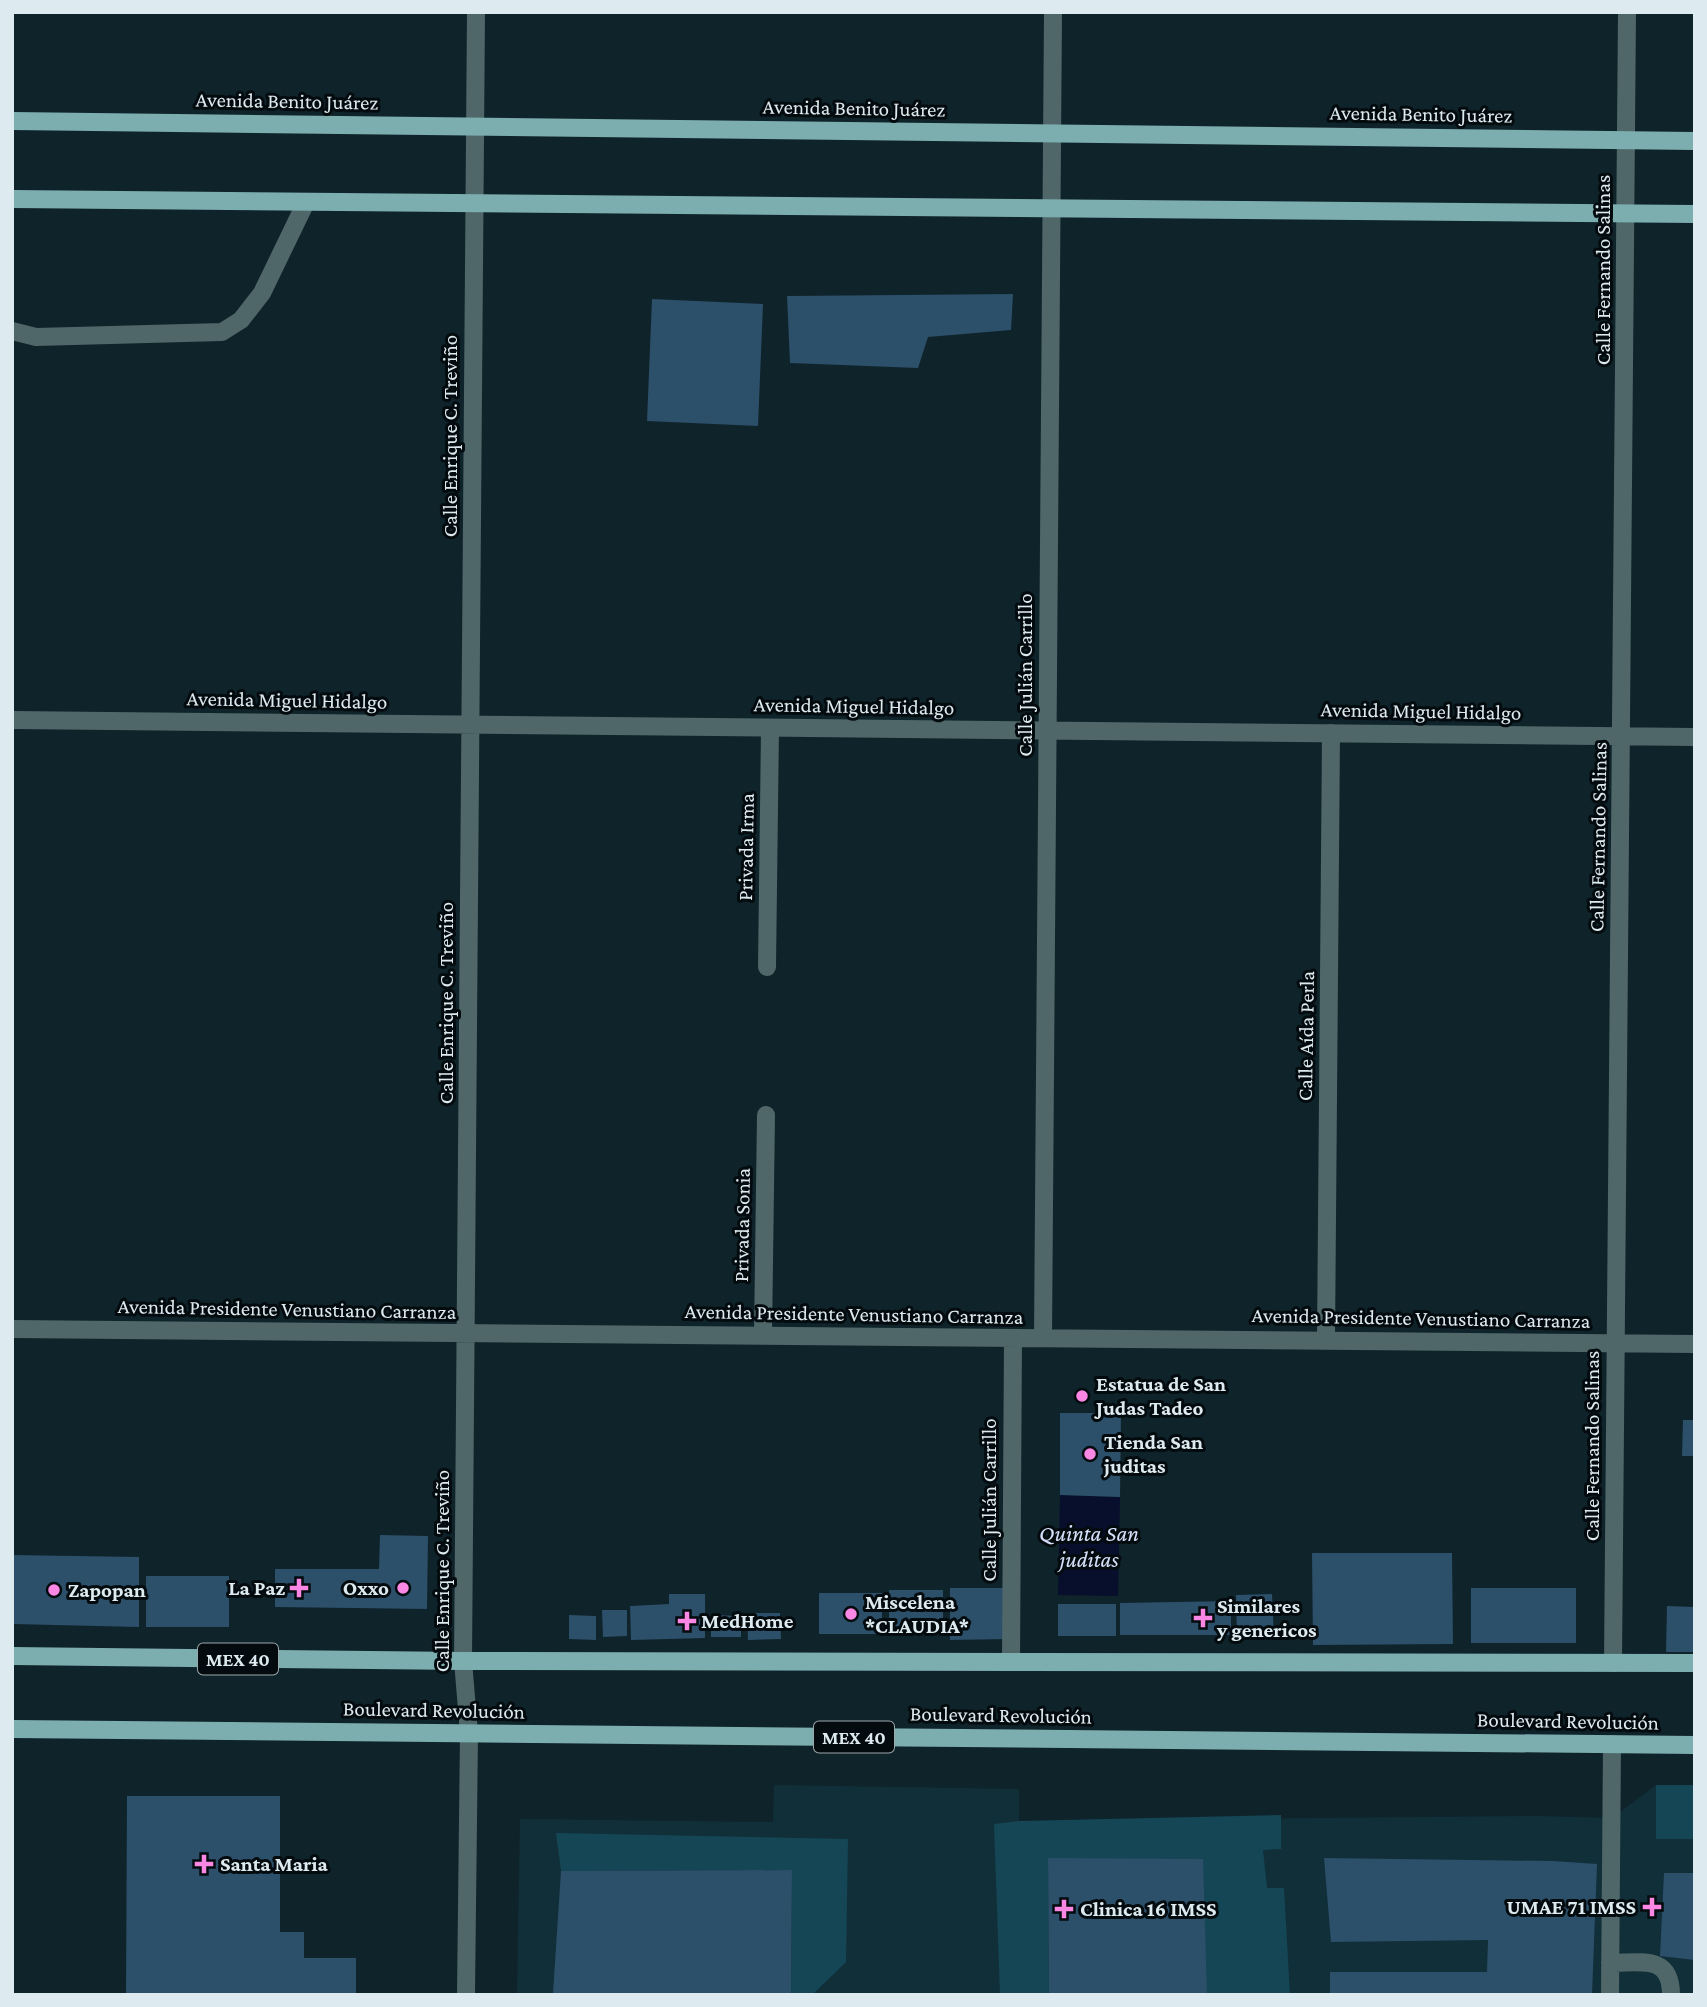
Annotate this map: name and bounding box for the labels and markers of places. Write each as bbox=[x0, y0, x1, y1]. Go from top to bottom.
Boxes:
place label: Estatua de San Judas Tadeo bbox=[1094, 1372, 1226, 1420]
marker: Estatua de San Judas Tadeo bbox=[1074, 1388, 1090, 1404]
place label: Tienda San juditas bbox=[1103, 1430, 1203, 1478]
marker: Tienda San juditas bbox=[1082, 1446, 1098, 1462]
place label: La Paz bbox=[228, 1576, 285, 1600]
place label: Oxxo bbox=[343, 1576, 389, 1600]
place label: Zapopan bbox=[68, 1578, 146, 1602]
marker: La Paz bbox=[291, 1580, 307, 1596]
marker: Oxxo bbox=[395, 1580, 411, 1596]
marker: Zapopan bbox=[46, 1582, 62, 1598]
place label: Miscelena *CLAUDIA* bbox=[865, 1590, 969, 1638]
place label: Similares y genericos bbox=[1216, 1594, 1317, 1642]
marker: Miscelena *CLAUDIA* bbox=[843, 1606, 859, 1622]
place label: MedHome bbox=[701, 1609, 794, 1633]
marker: Similares y genericos bbox=[1195, 1610, 1211, 1626]
marker: MedHome bbox=[679, 1613, 695, 1629]
place label: Santa Maria bbox=[220, 1852, 329, 1876]
marker: Santa Maria bbox=[194, 1854, 214, 1874]
place label: UMAE 71 IMSS bbox=[1506, 1895, 1636, 1919]
place label: Clinica 16 IMSS bbox=[1080, 1897, 1217, 1921]
marker: UMAE 71 IMSS bbox=[1642, 1897, 1662, 1917]
marker: Clinica 16 IMSS bbox=[1054, 1899, 1074, 1919]

